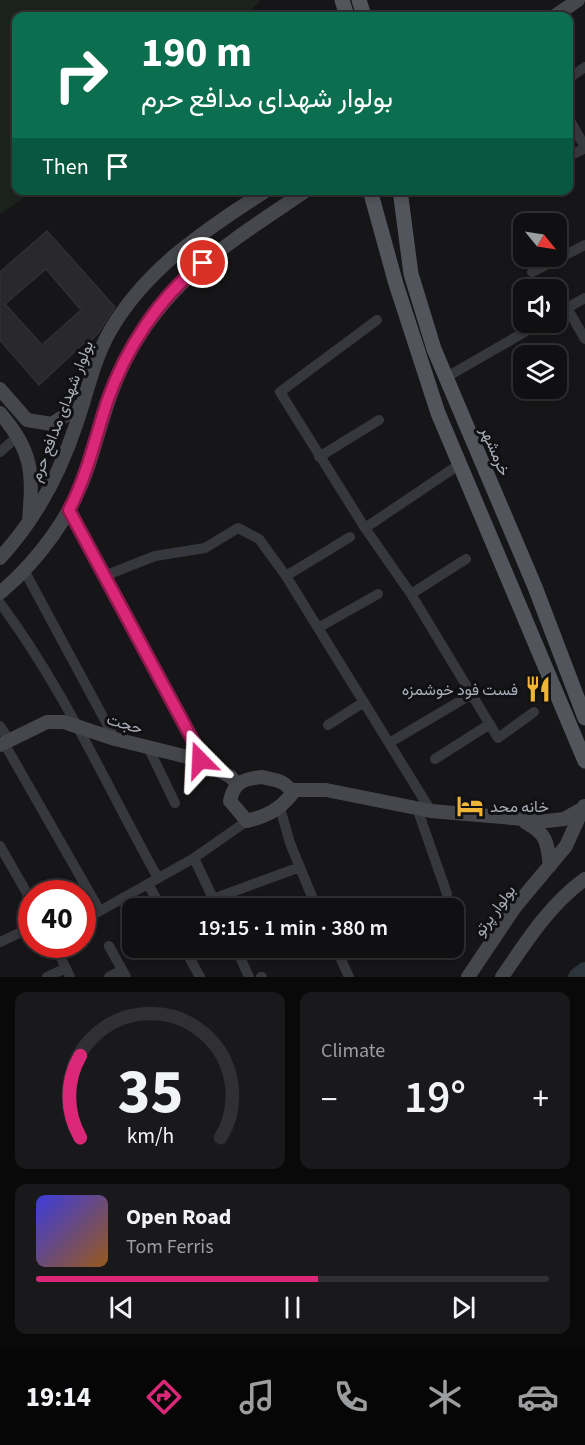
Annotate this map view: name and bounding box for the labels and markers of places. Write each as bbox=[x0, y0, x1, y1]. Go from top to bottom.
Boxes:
pin bbox=[177, 237, 228, 288]
restaurant icon: فست فود خوشمزه bbox=[523, 674, 553, 704]
place label: فست فود خوشمزه bbox=[402, 679, 518, 701]
hotel icon: خانه محد bbox=[455, 791, 485, 821]
place label: خانه محد bbox=[490, 796, 549, 818]

